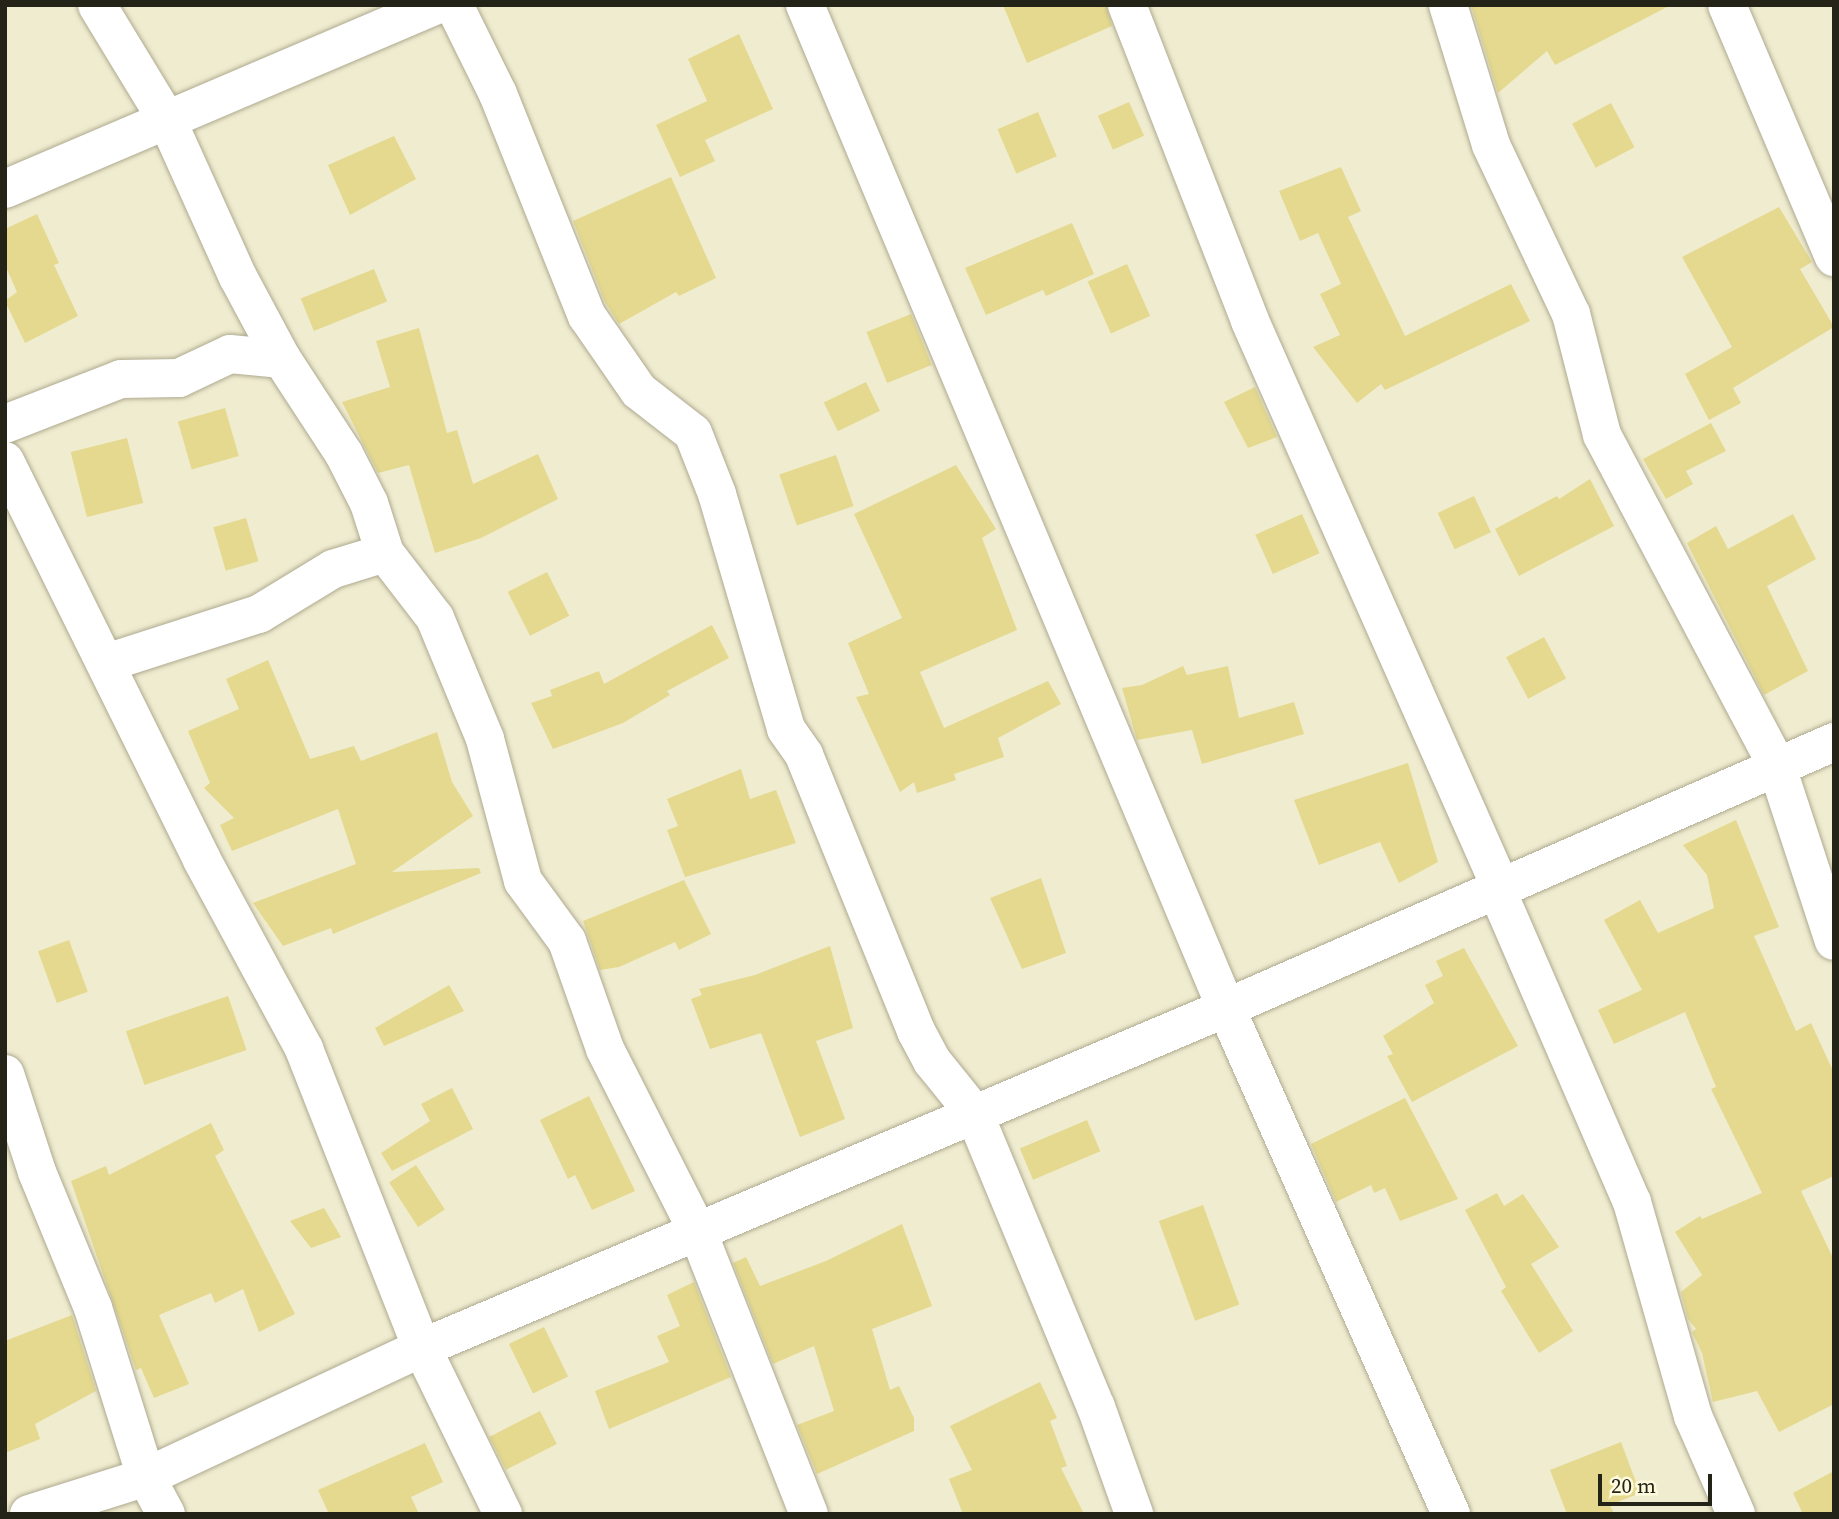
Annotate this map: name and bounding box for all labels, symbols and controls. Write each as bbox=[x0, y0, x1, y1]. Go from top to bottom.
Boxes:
scale bar bbox=[1601, 1460, 1715, 1504]
text: 20 m bbox=[1611, 1471, 1656, 1500]

